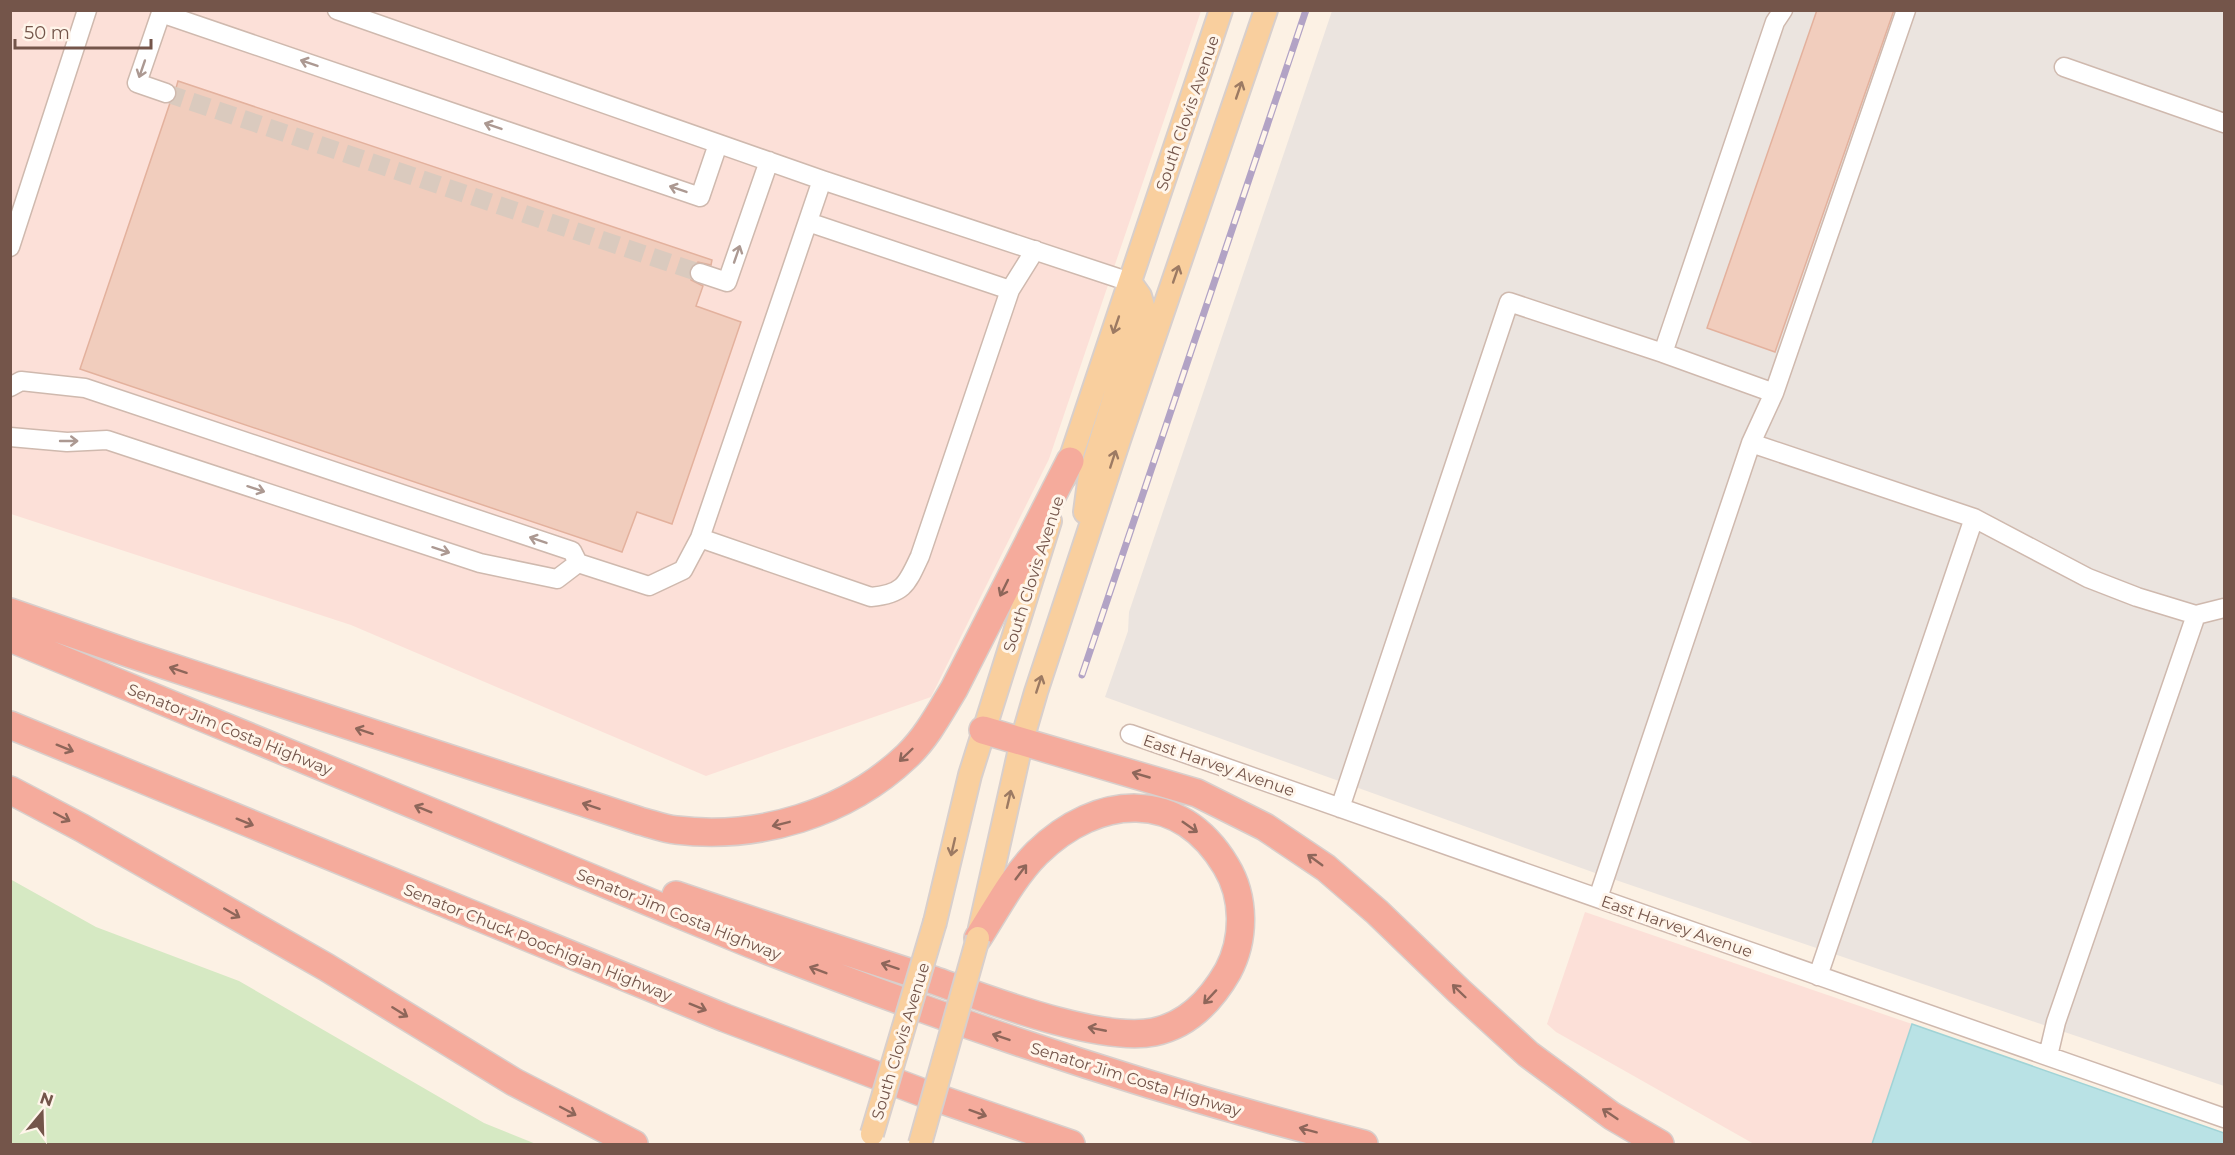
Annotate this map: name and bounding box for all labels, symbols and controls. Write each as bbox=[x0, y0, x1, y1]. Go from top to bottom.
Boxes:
scale bar bbox=[15, 12, 152, 50]
text: 50 m bbox=[24, 22, 70, 44]
street label: South Clovis Avenue bbox=[1152, 33, 1223, 193]
one-way arrow bbox=[300, 57, 319, 68]
one-way arrow bbox=[135, 59, 146, 78]
one-way arrow bbox=[1234, 81, 1245, 99]
one-way arrow bbox=[484, 120, 503, 131]
one-way arrow bbox=[669, 183, 688, 194]
one-way arrow bbox=[732, 245, 743, 264]
one-way arrow bbox=[1171, 265, 1182, 284]
one-way arrow bbox=[1109, 315, 1120, 334]
one-way arrow bbox=[58, 435, 78, 447]
one-way arrow bbox=[1108, 450, 1119, 469]
one-way arrow bbox=[246, 484, 265, 495]
street label: South Clovis Avenue bbox=[999, 494, 1068, 655]
one-way arrow bbox=[529, 534, 548, 545]
one-way arrow bbox=[431, 546, 450, 557]
one-way arrow bbox=[998, 578, 1010, 596]
one-way arrow bbox=[169, 663, 188, 674]
one-way arrow bbox=[1034, 675, 1045, 694]
street label: Senator Jim Costa Highway bbox=[125, 680, 335, 779]
one-way arrow bbox=[355, 724, 374, 735]
street label: East Harvey Avenue bbox=[1141, 731, 1297, 800]
one-way arrow bbox=[55, 743, 73, 754]
one-way arrow bbox=[899, 748, 914, 762]
one-way arrow bbox=[1132, 769, 1151, 780]
one-way arrow bbox=[1004, 790, 1015, 810]
one-way arrow bbox=[582, 800, 601, 811]
one-way arrow bbox=[415, 803, 433, 814]
one-way arrow bbox=[53, 812, 71, 824]
one-way arrow bbox=[235, 817, 254, 828]
one-way arrow bbox=[772, 818, 791, 830]
one-way arrow bbox=[1181, 821, 1197, 833]
one-way arrow bbox=[946, 837, 958, 856]
one-way arrow bbox=[1308, 854, 1324, 866]
one-way arrow bbox=[1015, 864, 1028, 880]
street label: Senator Jim Costa Highway bbox=[574, 865, 784, 964]
street label: Senator Chuck Poochigian Highway bbox=[401, 880, 675, 1005]
street label: East Harvey Avenue bbox=[1599, 892, 1755, 961]
one-way arrow bbox=[223, 907, 240, 919]
street label: South Clovis Avenue bbox=[868, 960, 933, 1122]
one-way arrow bbox=[881, 960, 900, 971]
one-way arrow bbox=[809, 964, 827, 975]
one-way arrow bbox=[1452, 984, 1467, 998]
one-way arrow bbox=[1203, 989, 1217, 1004]
one-way arrow bbox=[688, 1002, 706, 1013]
one-way arrow bbox=[391, 1007, 408, 1019]
one-way arrow bbox=[1087, 1023, 1107, 1034]
one-way arrow bbox=[992, 1031, 1011, 1042]
street label: Senator Jim Costa Highway bbox=[1028, 1038, 1244, 1121]
north arrow bbox=[12, 1083, 72, 1143]
text: N bbox=[38, 1088, 56, 1110]
one-way arrow bbox=[559, 1106, 577, 1117]
one-way arrow bbox=[968, 1108, 987, 1119]
one-way arrow bbox=[1602, 1108, 1619, 1120]
one-way arrow bbox=[1299, 1124, 1318, 1135]

